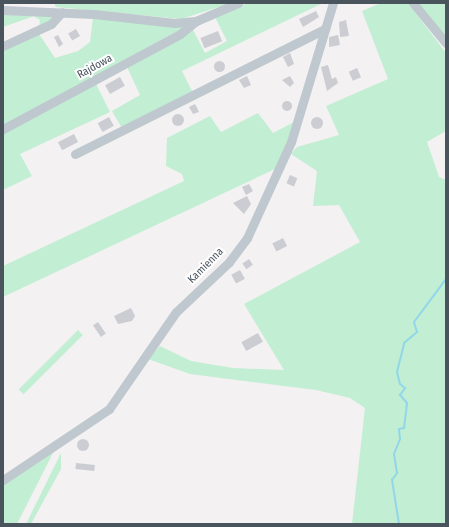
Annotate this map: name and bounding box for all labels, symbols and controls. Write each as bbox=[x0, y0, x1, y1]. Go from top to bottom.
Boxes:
street label: Rajdowa bbox=[75, 52, 115, 82]
street label: Kamienna bbox=[186, 246, 226, 286]

